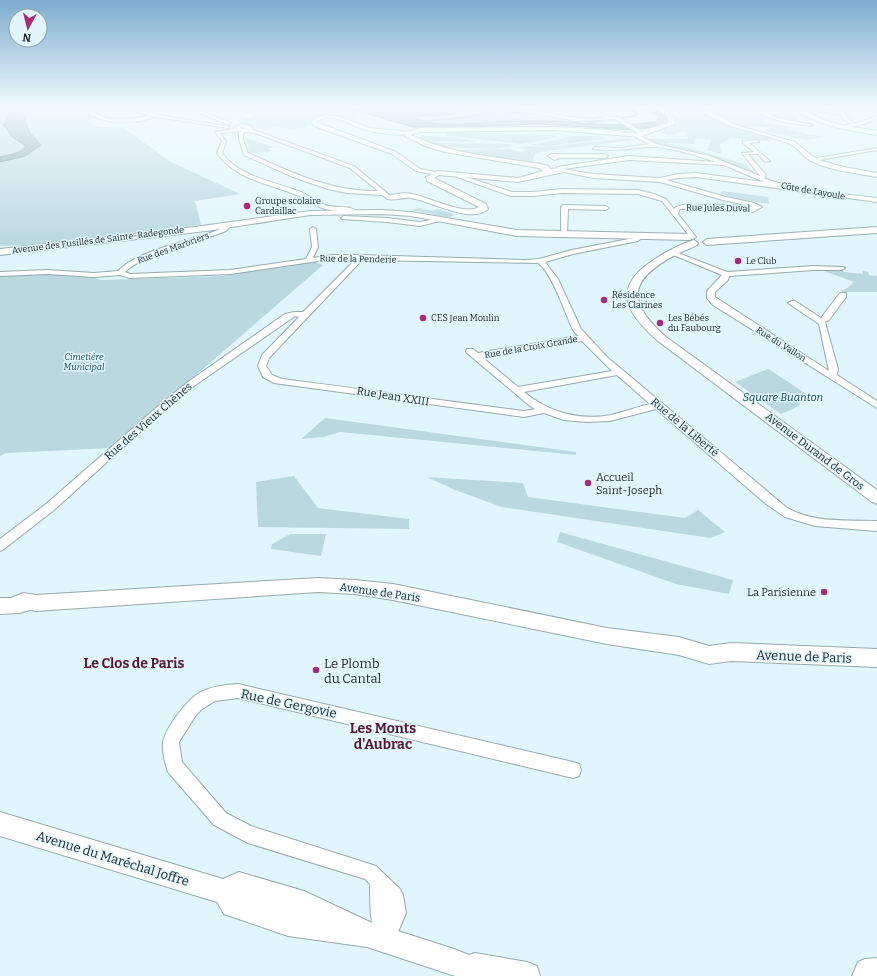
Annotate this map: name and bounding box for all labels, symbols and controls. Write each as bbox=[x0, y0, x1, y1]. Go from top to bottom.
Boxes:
north arrow bbox=[8, 8, 48, 48]
text: N bbox=[21, 30, 32, 44]
street label: Côte de Layoule bbox=[780, 180, 846, 202]
place label: Groupe scolaire Cardaillac bbox=[255, 196, 321, 216]
marker: Groupe scolaire Cardaillac bbox=[242, 201, 252, 211]
street label: Rue Jules Duval bbox=[686, 202, 751, 214]
street label: Avenue des Fusillés de Sainte-Radegonde bbox=[11, 224, 185, 256]
street label: Rue des Marbriers bbox=[136, 230, 210, 266]
street label: Rue de la Penderie bbox=[319, 253, 397, 265]
marker: Le Club bbox=[733, 256, 743, 266]
place label: Le Club bbox=[746, 256, 777, 266]
place label: Résidence Les Clarines bbox=[612, 290, 662, 310]
marker: Résidence Les Clarines bbox=[599, 295, 609, 305]
marker: CES Jean Moulin bbox=[418, 313, 428, 323]
place label: CES Jean Moulin bbox=[431, 313, 500, 323]
place label: Les Bébés du Faubourg bbox=[668, 313, 721, 333]
marker: Les Bébés du Faubourg bbox=[655, 318, 665, 328]
street label: Rue du Vallon bbox=[754, 325, 808, 364]
street label: Rue de la Croix Grande bbox=[484, 334, 578, 360]
park label: Cimetière Municipal bbox=[63, 352, 105, 372]
street label: Rue des Vieux Chênes bbox=[102, 380, 195, 463]
street label: Rue Jean XXIII bbox=[356, 384, 430, 409]
park label: Square Buanton bbox=[743, 391, 824, 404]
street label: Rue de la Liberté bbox=[648, 395, 721, 459]
street label: Avenue Durand de Gros bbox=[763, 410, 867, 493]
place label: Accueil Saint-Joseph bbox=[596, 471, 662, 497]
marker: Accueil Saint-Joseph bbox=[583, 478, 593, 488]
street label: Avenue de Paris bbox=[339, 580, 421, 605]
place label: La Parisienne bbox=[747, 586, 816, 599]
marker: La Parisienne bbox=[819, 587, 829, 597]
street label: Avenue de Paris bbox=[756, 647, 852, 666]
district label: Le Clos de Paris bbox=[84, 655, 185, 672]
place label: Le Plomb du Cantal bbox=[324, 656, 382, 686]
marker: Le Plomb du Cantal bbox=[311, 665, 321, 675]
street label: Rue de Gergovie bbox=[240, 686, 338, 721]
district label: Les Monts d'Aubrac bbox=[350, 720, 416, 753]
street label: Avenue du Maréchal Joffre bbox=[35, 828, 191, 889]

